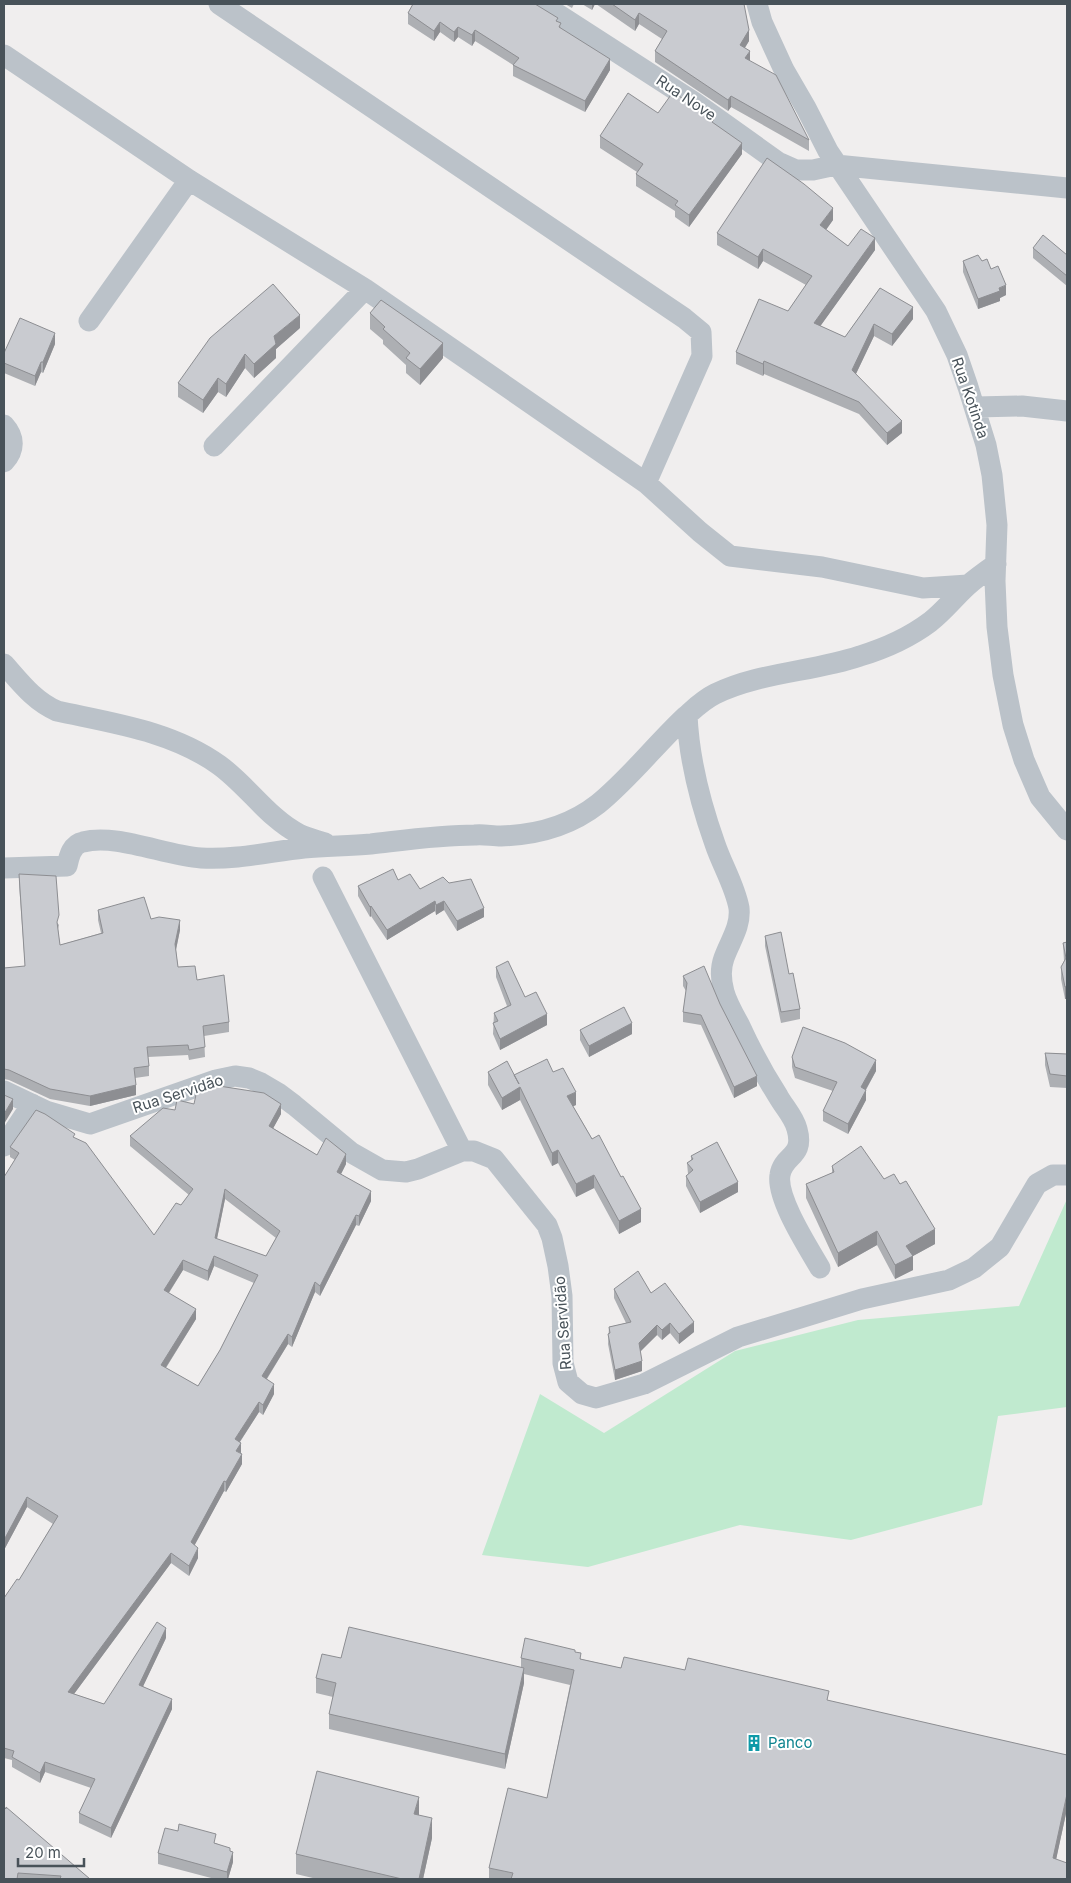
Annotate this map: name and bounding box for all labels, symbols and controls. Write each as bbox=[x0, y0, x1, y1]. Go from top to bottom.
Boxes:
street label: Rua Nove bbox=[653, 71, 720, 124]
street label: Rua Kotinda bbox=[948, 355, 993, 441]
street label: Rua Servidão bbox=[130, 1070, 226, 1117]
street label: Rua Servidão bbox=[550, 1275, 575, 1371]
building icon: Panco bbox=[744, 1733, 764, 1753]
place label: Panco bbox=[768, 1733, 812, 1752]
scale bar bbox=[18, 1836, 84, 1868]
text: 20 m bbox=[25, 1843, 61, 1862]

